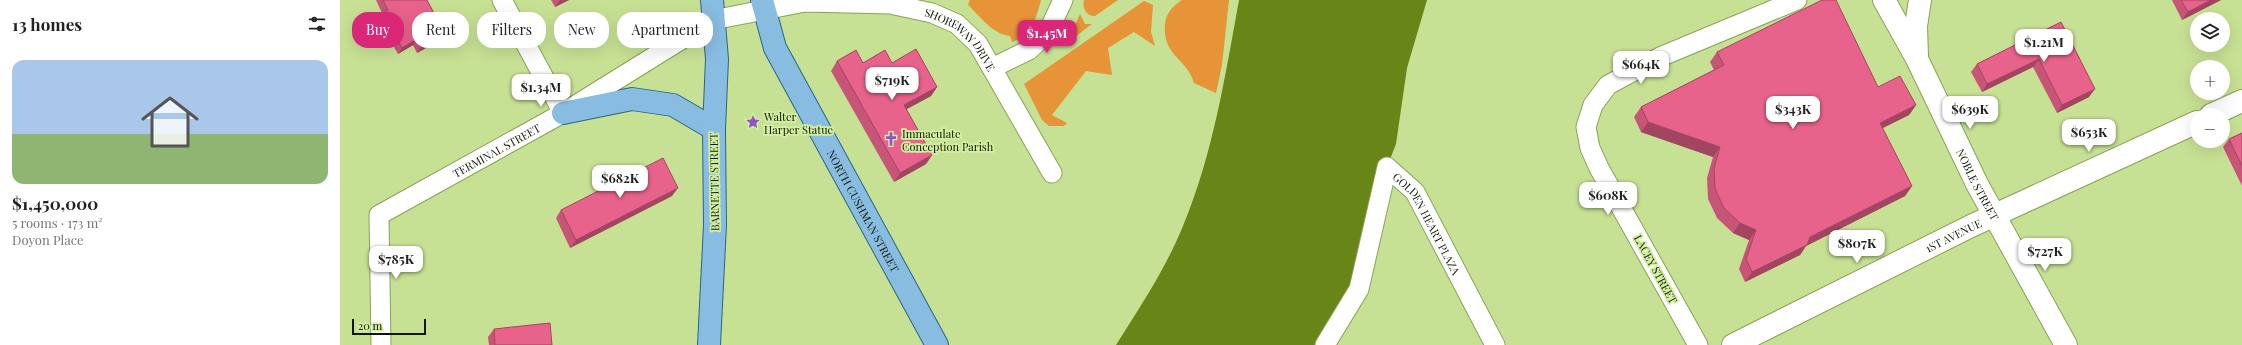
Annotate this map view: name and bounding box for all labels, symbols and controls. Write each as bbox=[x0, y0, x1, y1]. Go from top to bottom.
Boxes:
street label: SHOREWAY DRIVE bbox=[923, 4, 999, 74]
chip: Buy bbox=[352, 12, 404, 48]
chip: Rent bbox=[412, 12, 469, 48]
chip: Filters bbox=[477, 12, 546, 48]
chip: New bbox=[554, 12, 609, 48]
chip: Apartment bbox=[617, 12, 713, 48]
map controls bbox=[2190, 12, 2230, 148]
button: layers bbox=[2190, 12, 2230, 52]
text: 13 homes bbox=[12, 13, 82, 35]
icon: filters bbox=[306, 13, 328, 35]
pin: $1.45M bbox=[1014, 20, 1080, 54]
text: $1.45M bbox=[1027, 24, 1067, 41]
pin: $1.21M bbox=[2011, 29, 2077, 63]
text: $1.21M bbox=[2024, 33, 2064, 50]
pin: $664K bbox=[1613, 51, 1669, 85]
text: $664K bbox=[1622, 55, 1660, 72]
button: + bbox=[2190, 60, 2230, 100]
pin: $719K bbox=[864, 67, 920, 101]
text: $719K bbox=[875, 71, 909, 88]
pin: $1.34M bbox=[508, 74, 574, 108]
text: $1.34M bbox=[521, 78, 561, 95]
icon: home bbox=[134, 86, 206, 158]
pin: $343K bbox=[1765, 96, 1821, 130]
pin: $639K bbox=[1942, 96, 1998, 130]
text: $343K bbox=[1775, 100, 1811, 117]
text: $639K bbox=[1951, 100, 1989, 117]
button: − bbox=[2190, 108, 2230, 148]
place label: Walter Harper Statue bbox=[763, 109, 834, 137]
place icon: Walter Harper Statue bbox=[745, 114, 761, 130]
pin: $653K bbox=[2061, 119, 2117, 153]
street label: TERMINAL STREET bbox=[450, 120, 543, 180]
text: $653K bbox=[2071, 123, 2107, 140]
place label: Immaculate Conception Parish bbox=[902, 126, 994, 154]
church icon: Immaculate Conception Parish bbox=[883, 131, 899, 147]
street label: BARNETTE STREET bbox=[706, 133, 722, 231]
street label: NOBLE STREET bbox=[1954, 146, 2003, 223]
street label: NORTH CUSHMAN STREET bbox=[824, 147, 903, 275]
pin: $682K bbox=[592, 165, 648, 199]
text: $682K bbox=[601, 169, 639, 186]
street label: GOLDEN HEART PLAZA bbox=[1390, 169, 1464, 277]
pin: $608K bbox=[1580, 182, 1636, 216]
text: $608K bbox=[1588, 186, 1628, 203]
text: $1,450,000 bbox=[12, 192, 98, 214]
text: 5 rooms · 173 m² bbox=[12, 214, 103, 231]
street label: 1ST AVENUE bbox=[1922, 215, 1984, 255]
pin: $807K bbox=[1829, 230, 1885, 264]
text: Doyon Place bbox=[12, 231, 84, 248]
street label: LACEY STREET bbox=[1631, 232, 1681, 306]
text: $807K bbox=[1838, 234, 1876, 251]
pin: $727K bbox=[2017, 238, 2073, 272]
text: $727K bbox=[2027, 242, 2063, 259]
pin: $785K bbox=[368, 246, 424, 280]
text: $785K bbox=[378, 250, 414, 267]
scale bar bbox=[352, 317, 426, 336]
text: 20 m bbox=[358, 318, 382, 333]

